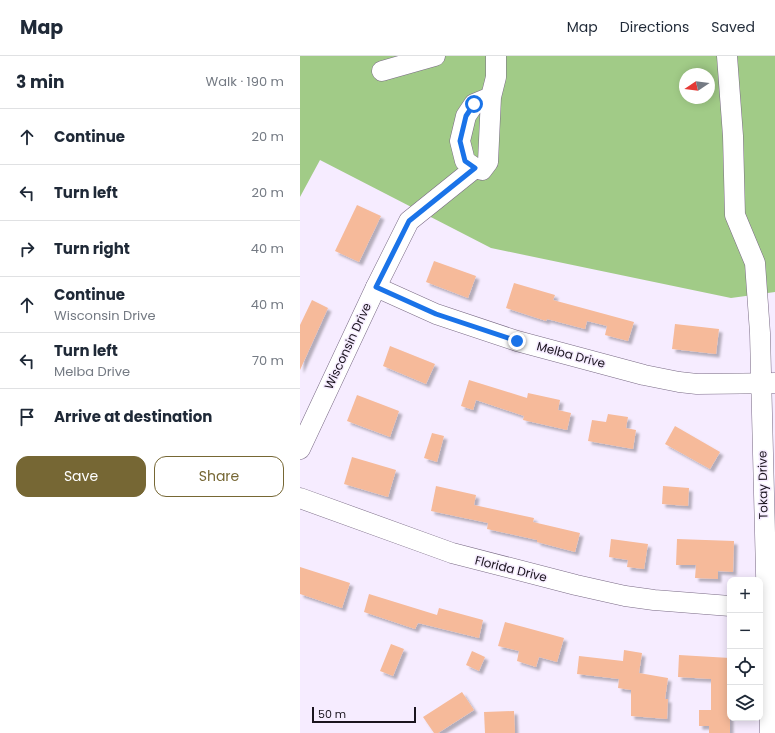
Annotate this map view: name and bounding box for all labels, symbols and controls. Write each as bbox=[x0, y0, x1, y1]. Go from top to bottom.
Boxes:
text: Map bbox=[20, 14, 63, 41]
text: Map bbox=[567, 17, 598, 37]
text: Directions bbox=[620, 17, 689, 37]
text: Saved bbox=[711, 17, 755, 37]
north arrow bbox=[679, 68, 715, 104]
text: 3 min bbox=[16, 70, 64, 94]
text: Walk · 190 m bbox=[206, 72, 284, 91]
route start bbox=[465, 95, 483, 113]
icon: ahead bbox=[16, 126, 38, 148]
text: Continue bbox=[54, 126, 125, 147]
text: 20 m bbox=[251, 127, 284, 146]
icon: left bbox=[16, 182, 38, 204]
text: Turn left bbox=[54, 182, 118, 203]
text: 20 m bbox=[251, 183, 284, 202]
icon: right bbox=[16, 238, 38, 260]
text: Turn right bbox=[54, 238, 130, 259]
text: 40 m bbox=[251, 239, 284, 258]
text: Continue bbox=[54, 284, 125, 305]
icon: ahead bbox=[16, 294, 38, 316]
text: 40 m bbox=[251, 295, 284, 314]
street label: Wisconsin Drive bbox=[320, 300, 375, 392]
text: Wisconsin Drive bbox=[54, 306, 156, 325]
route end bbox=[508, 332, 526, 350]
street label: Melba Drive bbox=[535, 337, 607, 372]
text: Turn left bbox=[54, 340, 118, 361]
icon: left bbox=[16, 350, 38, 372]
text: 70 m bbox=[252, 351, 284, 370]
text: Melba Drive bbox=[54, 362, 130, 381]
icon: arrive bbox=[16, 406, 38, 428]
text: Arrive at destination bbox=[54, 406, 212, 427]
street label: Tokay Drive bbox=[753, 451, 772, 519]
button: Save bbox=[16, 456, 146, 497]
button: Share bbox=[154, 456, 284, 497]
street label: Florida Drive bbox=[473, 551, 549, 586]
map controls bbox=[727, 577, 763, 721]
button: + bbox=[727, 577, 763, 613]
button: − bbox=[727, 613, 763, 649]
button: locate bbox=[727, 649, 763, 685]
button: layers bbox=[727, 685, 763, 721]
scale bar bbox=[312, 705, 416, 724]
text: 50 m bbox=[318, 706, 346, 722]

